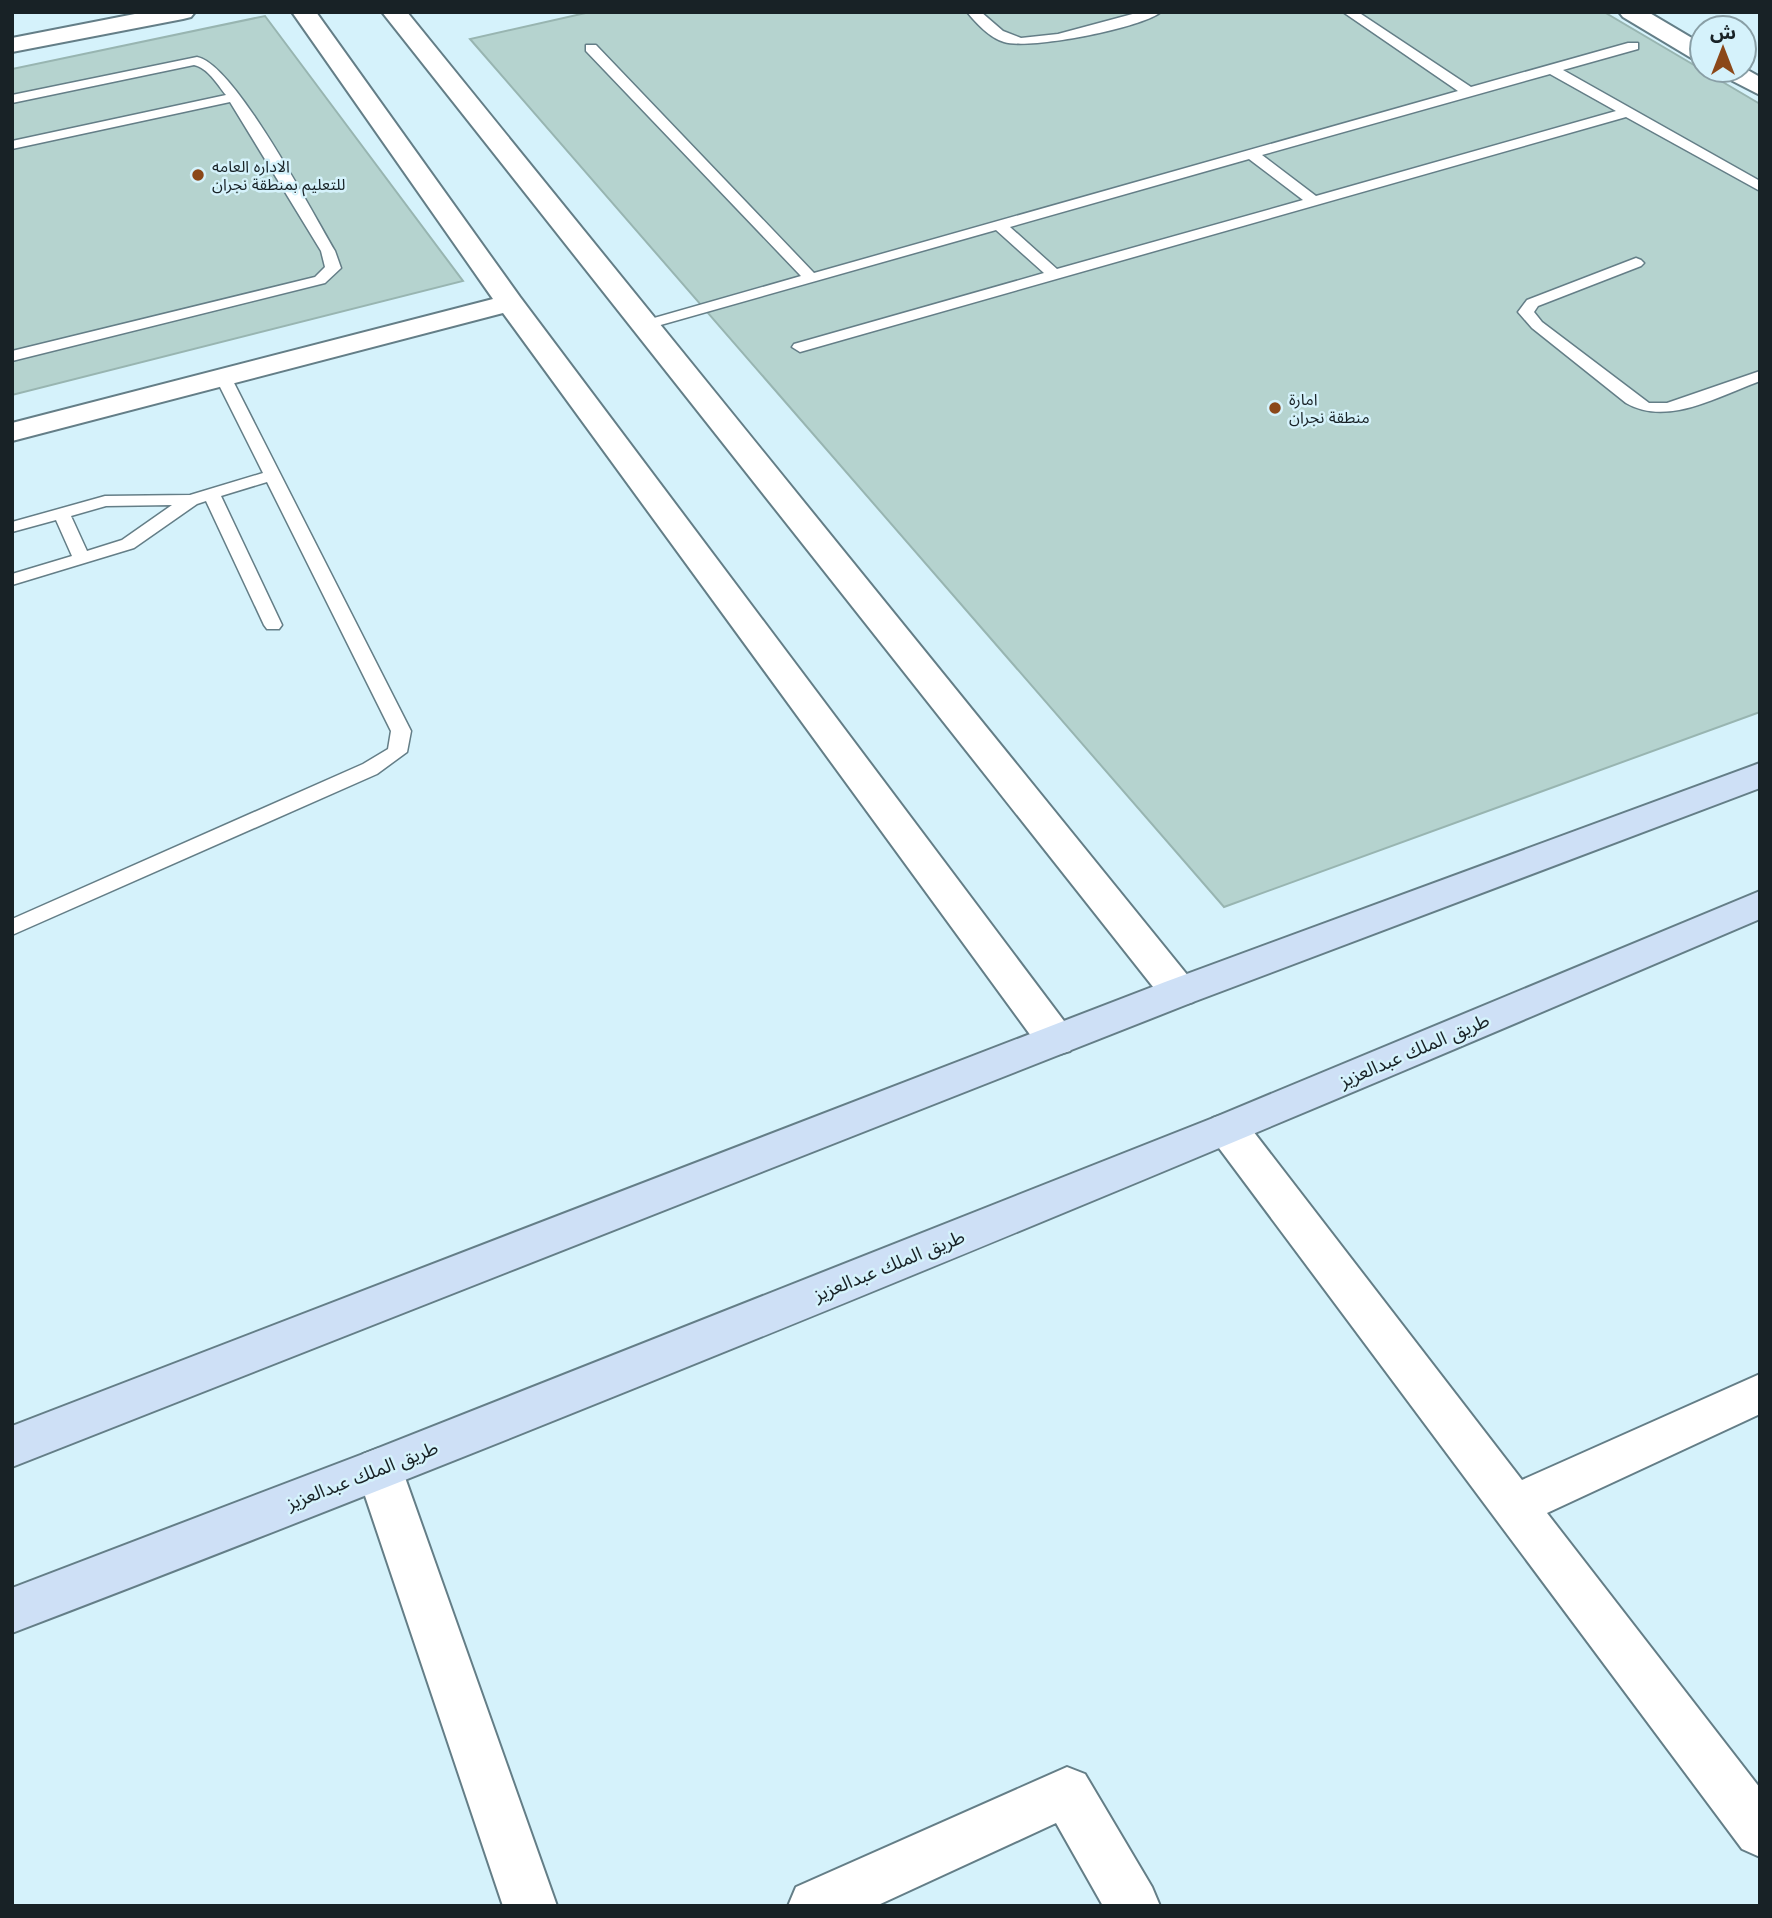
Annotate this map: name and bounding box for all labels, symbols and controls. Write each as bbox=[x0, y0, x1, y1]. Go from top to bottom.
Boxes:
north arrow bbox=[1688, 14, 1758, 84]
text: ش bbox=[1710, 21, 1736, 44]
place label: الاداره العامه للتعليم بمنطقة نجران bbox=[212, 156, 345, 197]
marker: الاداره العامه للتعليم بمنطقة نجران bbox=[190, 167, 206, 183]
place label: امارة منطقة نجران bbox=[1289, 389, 1370, 427]
marker: امارة منطقة نجران bbox=[1267, 400, 1283, 416]
street label: طريق الملك عبدالعزيز bbox=[1335, 1008, 1493, 1093]
street label: طريق الملك عبدالعزيز bbox=[809, 1225, 968, 1307]
street label: طريق الملك عبدالعزيز bbox=[282, 1436, 442, 1515]

